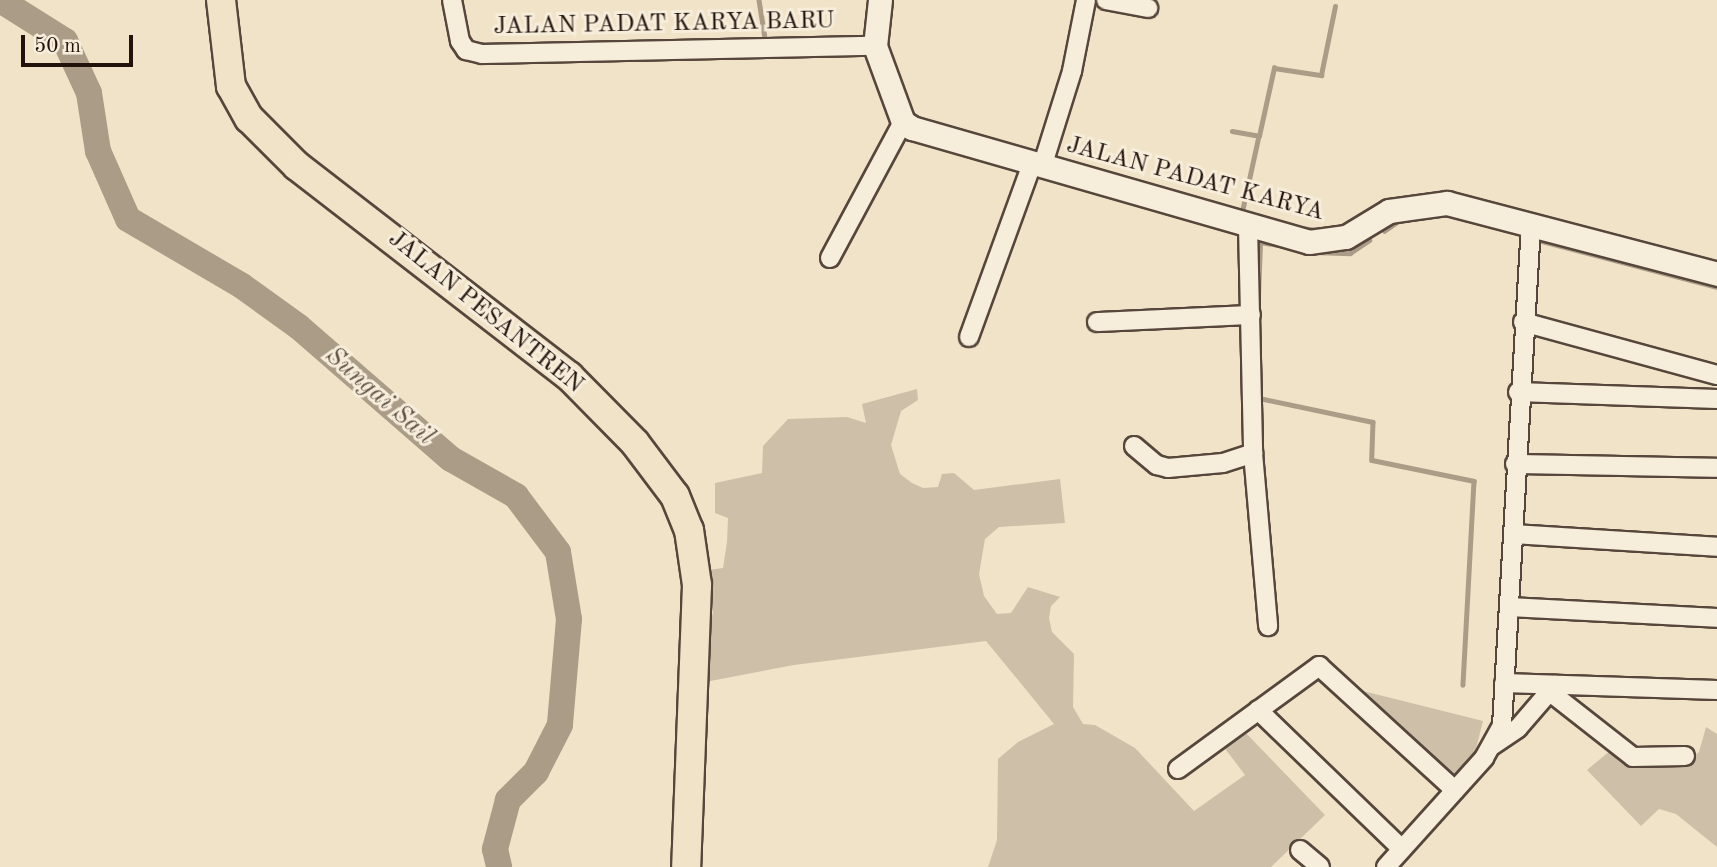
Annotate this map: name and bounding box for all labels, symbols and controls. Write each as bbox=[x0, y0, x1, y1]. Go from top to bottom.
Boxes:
street label: JALAN PADAT KARYA BARU bbox=[493, 8, 835, 42]
scale bar bbox=[24, 21, 136, 65]
text: 50 m bbox=[34, 36, 81, 57]
street label: JALAN PADAT KARYA bbox=[1063, 132, 1327, 228]
street label: JALAN PESANTREN bbox=[382, 225, 588, 401]
water label: Sungai Sail bbox=[318, 341, 440, 453]

